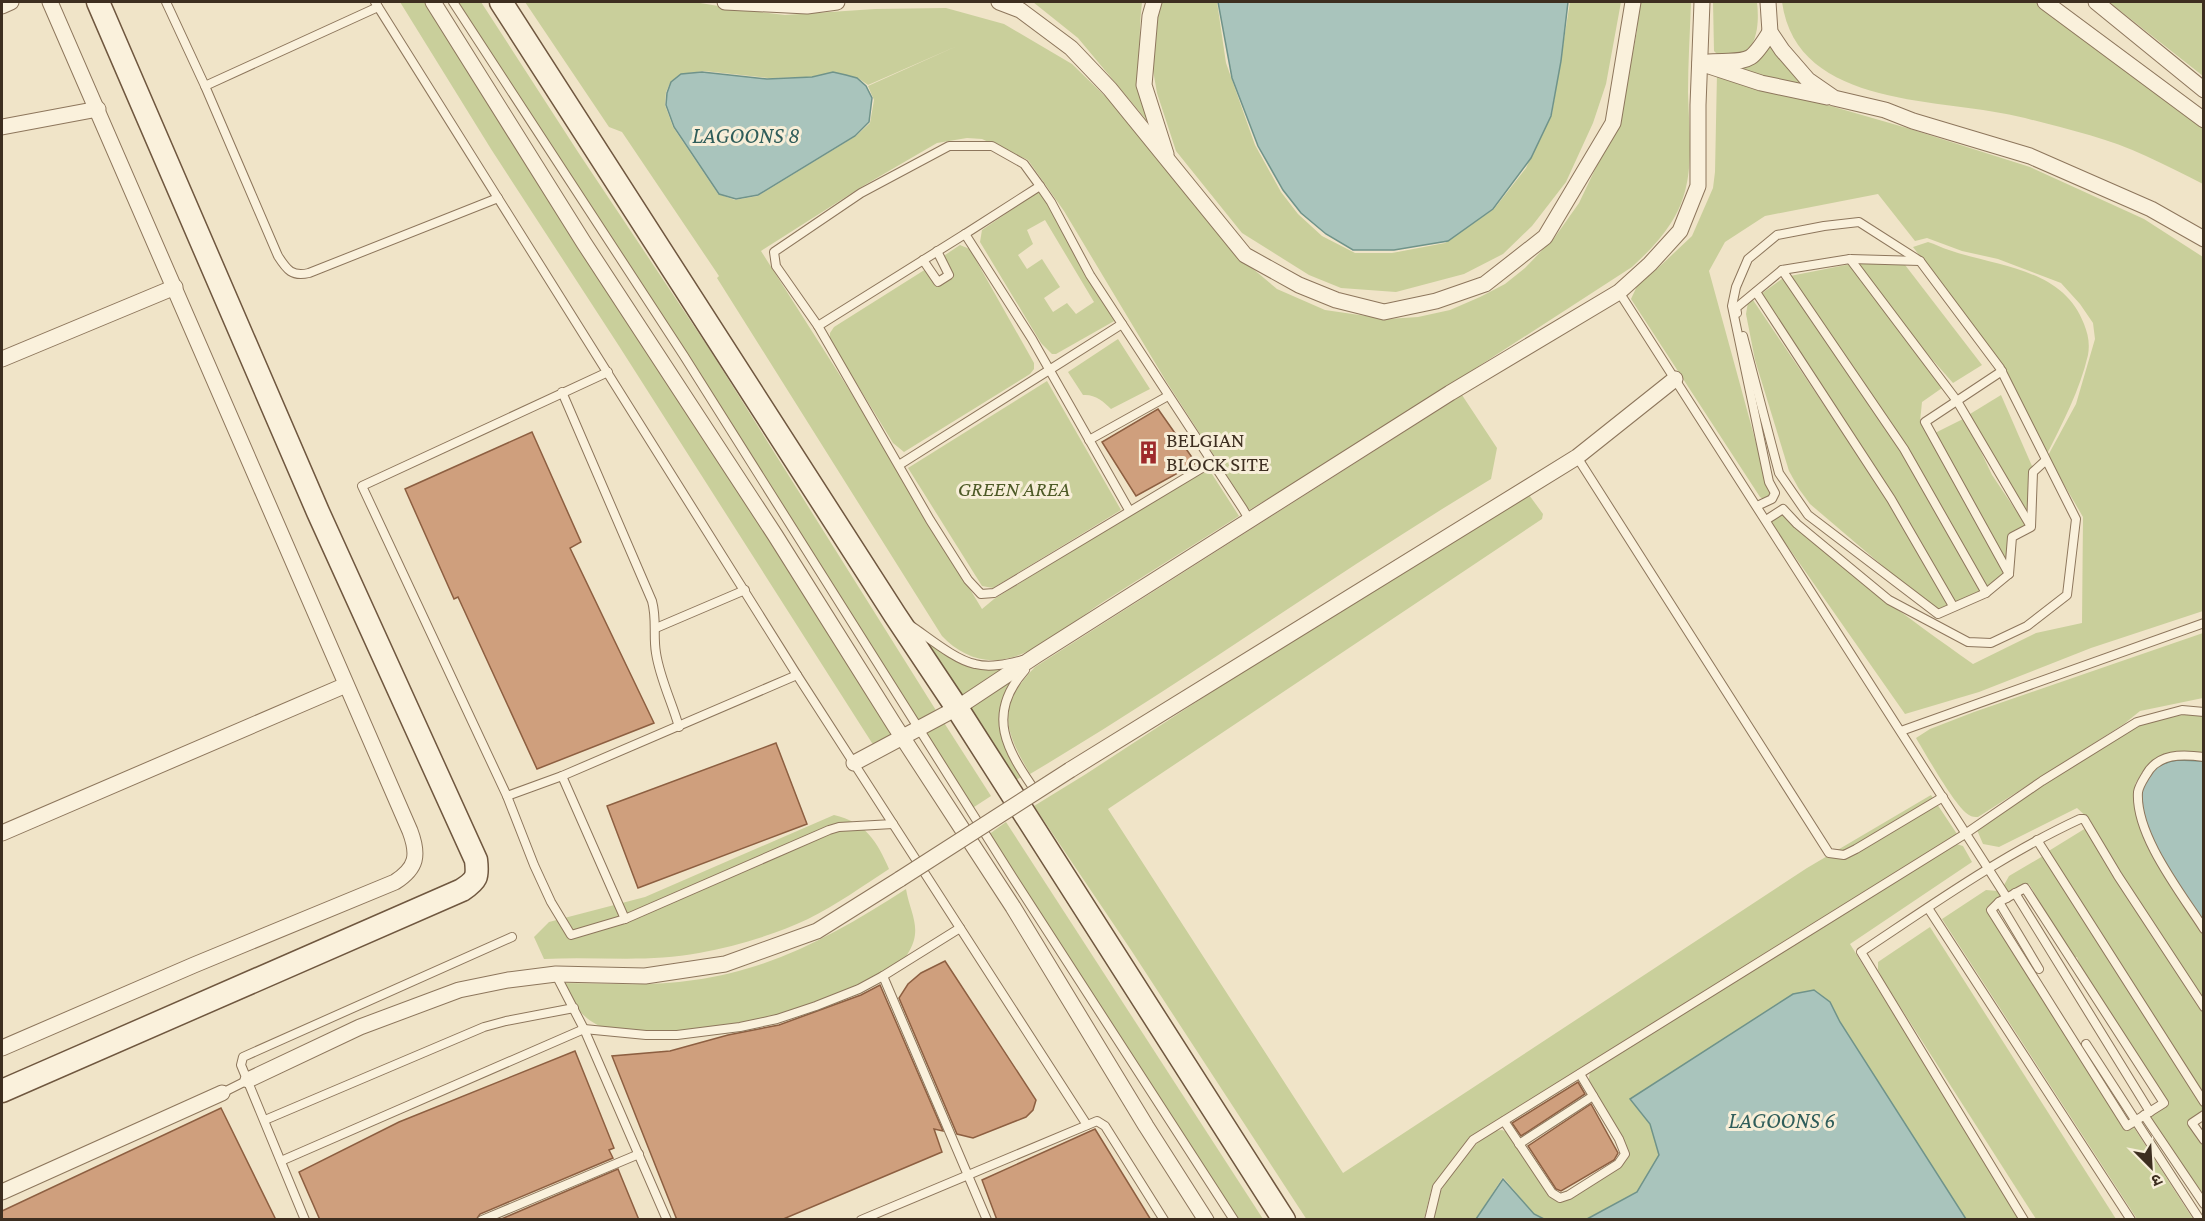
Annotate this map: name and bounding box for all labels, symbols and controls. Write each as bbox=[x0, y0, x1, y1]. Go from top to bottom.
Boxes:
water label: LAGOONS 8 bbox=[692, 123, 800, 148]
place label: BELGIAN BLOCK SITE bbox=[1166, 428, 1269, 476]
building icon: BELGIAN BLOCK SITE bbox=[1135, 439, 1161, 465]
park label: GREEN AREA bbox=[958, 477, 1070, 501]
water label: LAGOONS 6 bbox=[1729, 1108, 1835, 1133]
north arrow bbox=[2121, 1137, 2181, 1197]
text: उ bbox=[2149, 1171, 2165, 1190]

